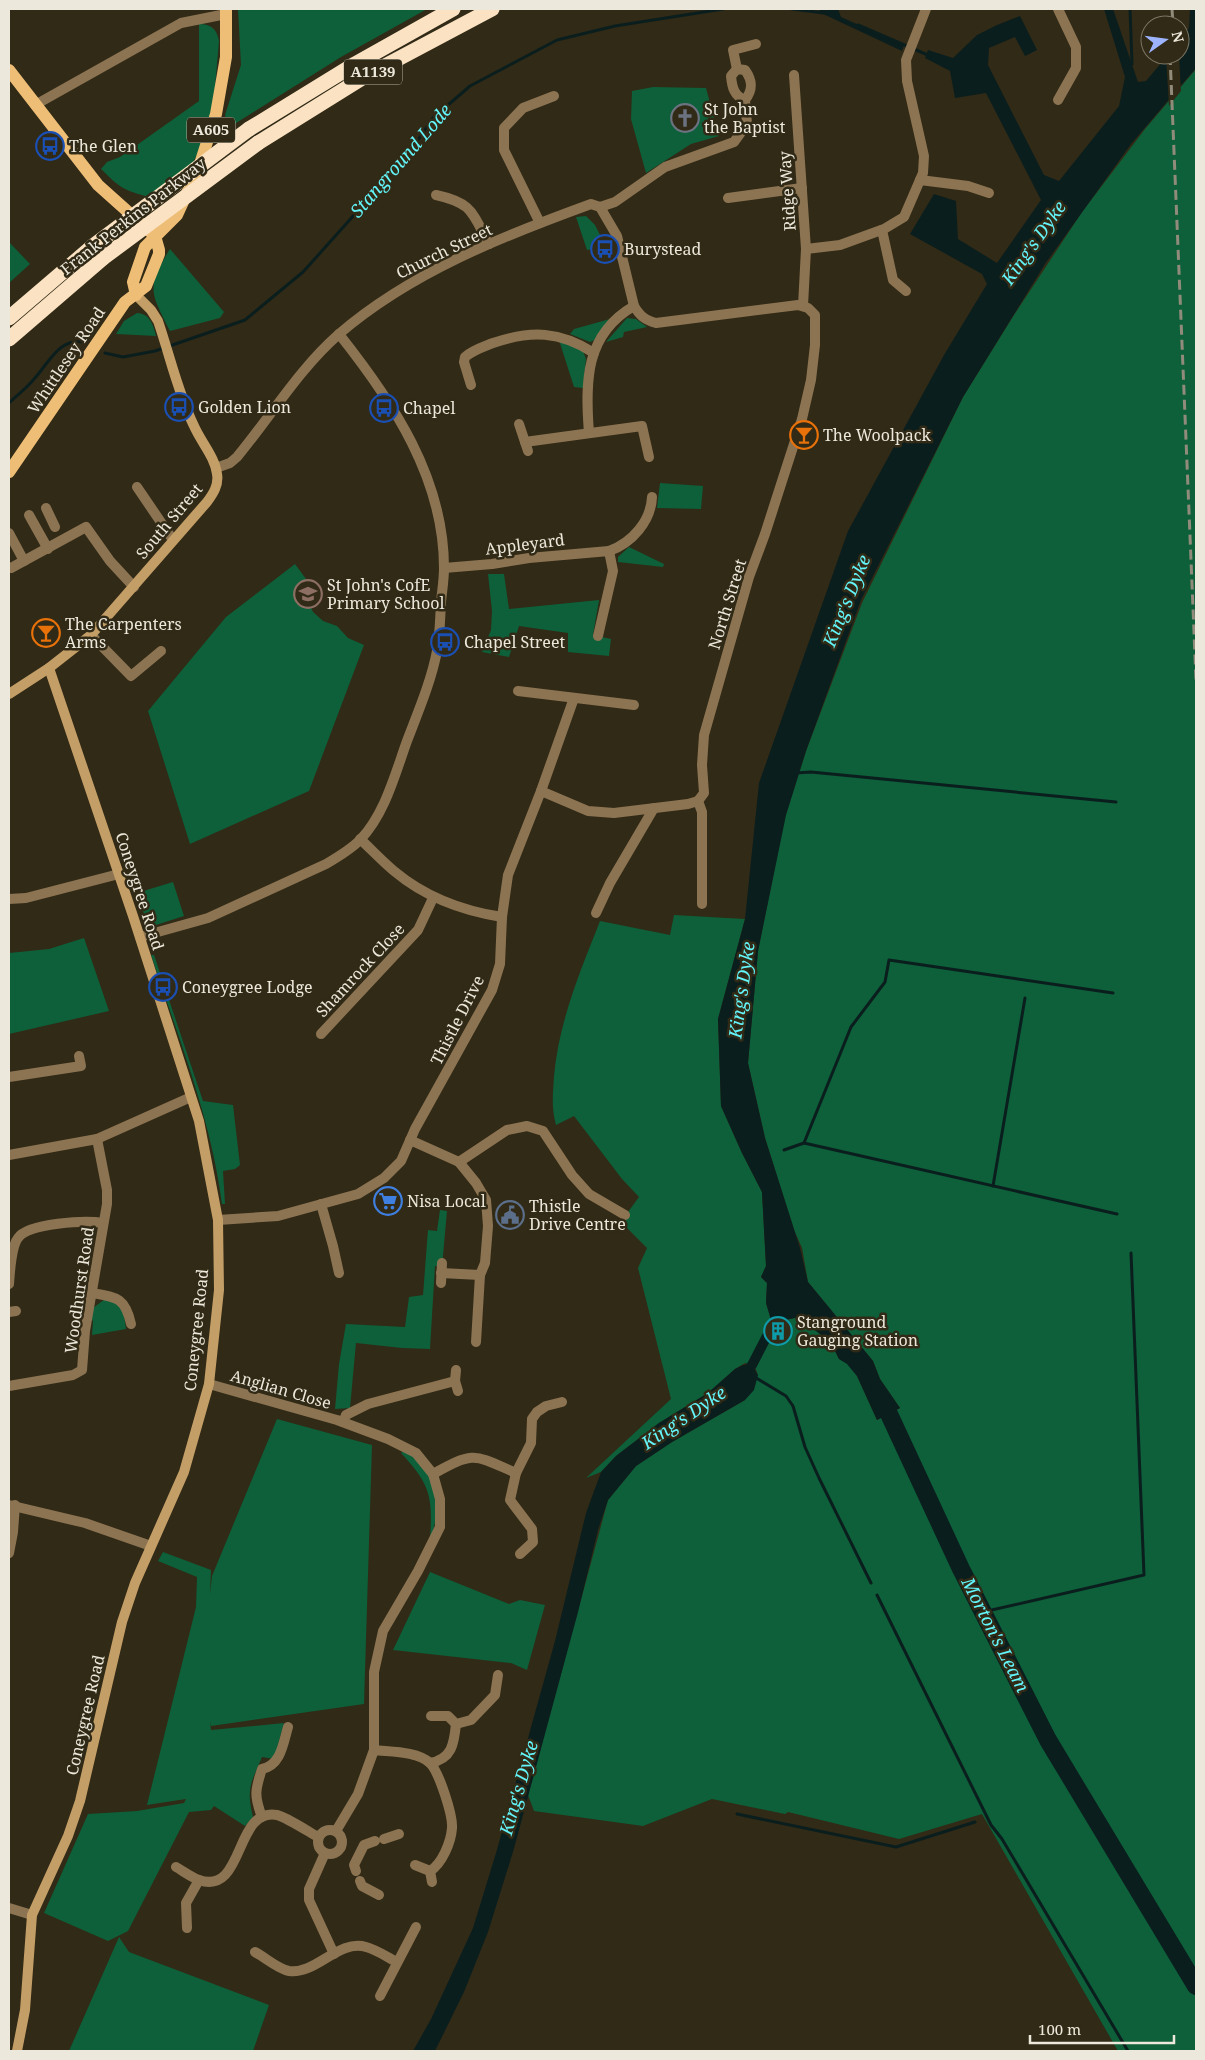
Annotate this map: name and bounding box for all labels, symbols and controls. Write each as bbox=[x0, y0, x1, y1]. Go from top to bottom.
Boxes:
north arrow bbox=[1140, 15, 1190, 65]
text: N bbox=[1168, 29, 1189, 44]
road number: A1139 bbox=[344, 60, 402, 84]
water label: Stanground Lode bbox=[344, 98, 456, 222]
place label: St John the Baptist bbox=[704, 98, 786, 138]
church icon: St John the Baptist bbox=[670, 103, 700, 133]
road number: A605 bbox=[187, 118, 235, 142]
bus stop icon: The Glen bbox=[35, 131, 65, 161]
place label: The Glen bbox=[69, 135, 137, 157]
street label: Ridge Way bbox=[773, 149, 801, 232]
street label: Frank Perkins Parkway bbox=[56, 152, 211, 280]
water label: King's Dyke bbox=[995, 196, 1071, 290]
street label: Church Street bbox=[392, 218, 496, 284]
bus stop icon: Burystead bbox=[590, 234, 620, 264]
place label: Burystead bbox=[624, 238, 702, 260]
street label: Whittlesey Road bbox=[22, 302, 110, 418]
bus stop icon: Golden Lion bbox=[164, 392, 194, 422]
bus stop icon: Chapel bbox=[369, 393, 399, 423]
place label: Golden Lion bbox=[198, 396, 291, 418]
place label: Chapel bbox=[403, 397, 455, 419]
bar icon: The Woolpack bbox=[789, 420, 819, 450]
place label: The Woolpack bbox=[823, 424, 932, 446]
street label: South Street bbox=[131, 478, 207, 564]
street label: Appleyard bbox=[484, 528, 566, 560]
water label: King's Dyke bbox=[816, 551, 875, 651]
street label: North Street bbox=[703, 556, 751, 652]
place label: St John's CofE Primary School bbox=[327, 574, 444, 614]
school or university icon: St John's CofE Primary School bbox=[293, 579, 323, 609]
place label: The Carpenters Arms bbox=[65, 613, 182, 653]
bar icon: The Carpenters Arms bbox=[31, 618, 61, 648]
bus stop icon: Chapel Street bbox=[430, 627, 460, 657]
place label: Chapel Street bbox=[464, 631, 565, 653]
street label: Coneygree Road bbox=[111, 829, 170, 953]
street label: Shamrock Close bbox=[311, 918, 409, 1022]
water label: King's Dyke bbox=[722, 940, 760, 1041]
street label: Thistle Drive bbox=[425, 971, 489, 1069]
bus stop icon: Coneygree Lodge bbox=[148, 972, 178, 1002]
place label: Coneygree Lodge bbox=[182, 976, 313, 998]
supermarket icon: Nisa Local bbox=[373, 1186, 403, 1216]
place label: Nisa Local bbox=[407, 1190, 486, 1212]
place label: Thistle Drive Centre bbox=[529, 1195, 626, 1235]
public building icon: Thistle Drive Centre bbox=[495, 1200, 525, 1230]
street label: Woodhurst Road bbox=[59, 1225, 99, 1355]
street label: Coneygree Road bbox=[179, 1268, 213, 1392]
place label: Stanground Gauging Station bbox=[797, 1311, 918, 1351]
building icon: Stanground Gauging Station bbox=[763, 1316, 793, 1346]
street label: Anglian Close bbox=[228, 1364, 334, 1414]
water label: King's Dyke bbox=[636, 1380, 731, 1455]
water label: Morton's Leam bbox=[956, 1572, 1035, 1696]
street label: Coneygree Road bbox=[60, 1652, 110, 1777]
water label: King's Dyke bbox=[493, 1738, 543, 1839]
scale bar bbox=[1030, 2012, 1174, 2044]
text: 100 m bbox=[1038, 2019, 1081, 2039]

